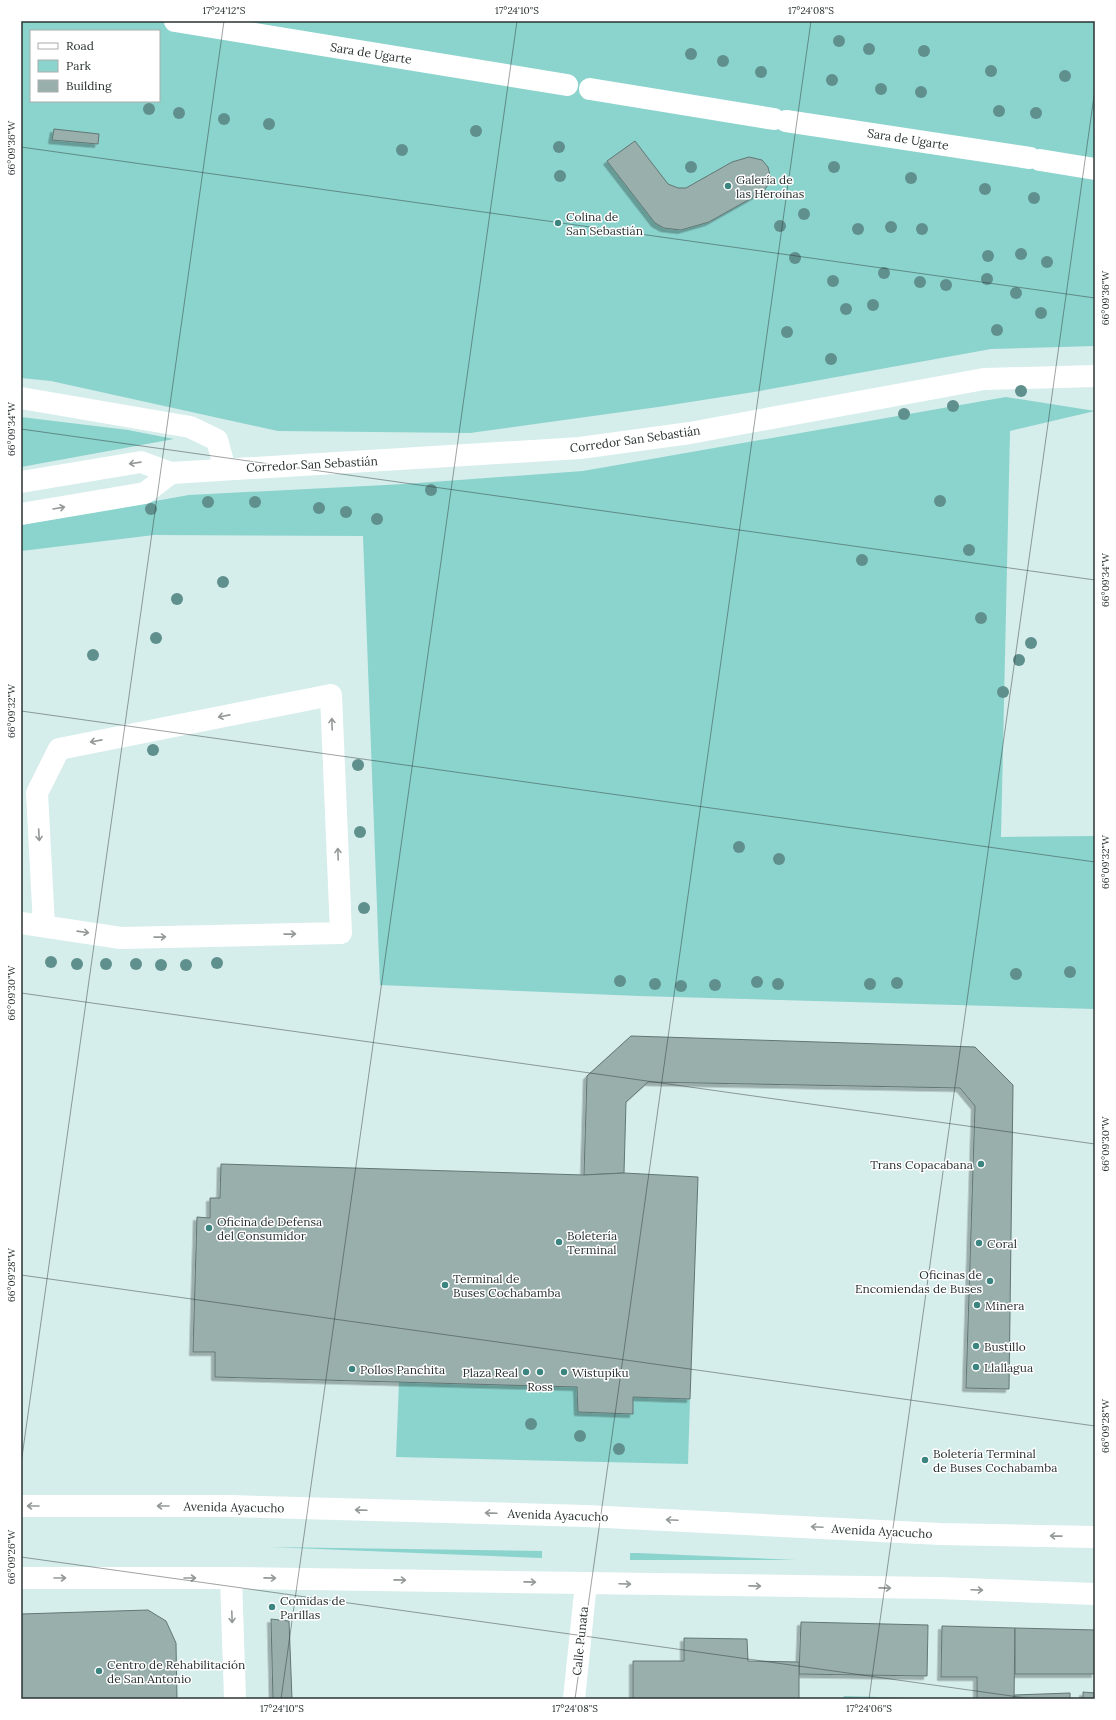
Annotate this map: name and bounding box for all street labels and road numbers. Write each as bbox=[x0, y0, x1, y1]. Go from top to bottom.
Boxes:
street label: Sara de Ugarte bbox=[329, 39, 413, 67]
street label: Sara de Ugarte bbox=[866, 125, 950, 153]
street label: Corredor San Sebastián bbox=[569, 422, 701, 456]
street label: Corredor San Sebastián bbox=[246, 453, 378, 475]
street label: Avenida Ayacucho bbox=[182, 1499, 285, 1515]
street label: Avenida Ayacucho bbox=[506, 1506, 609, 1524]
street label: Avenida Ayacucho bbox=[830, 1521, 933, 1541]
street label: Calle Punata bbox=[569, 1606, 591, 1676]

